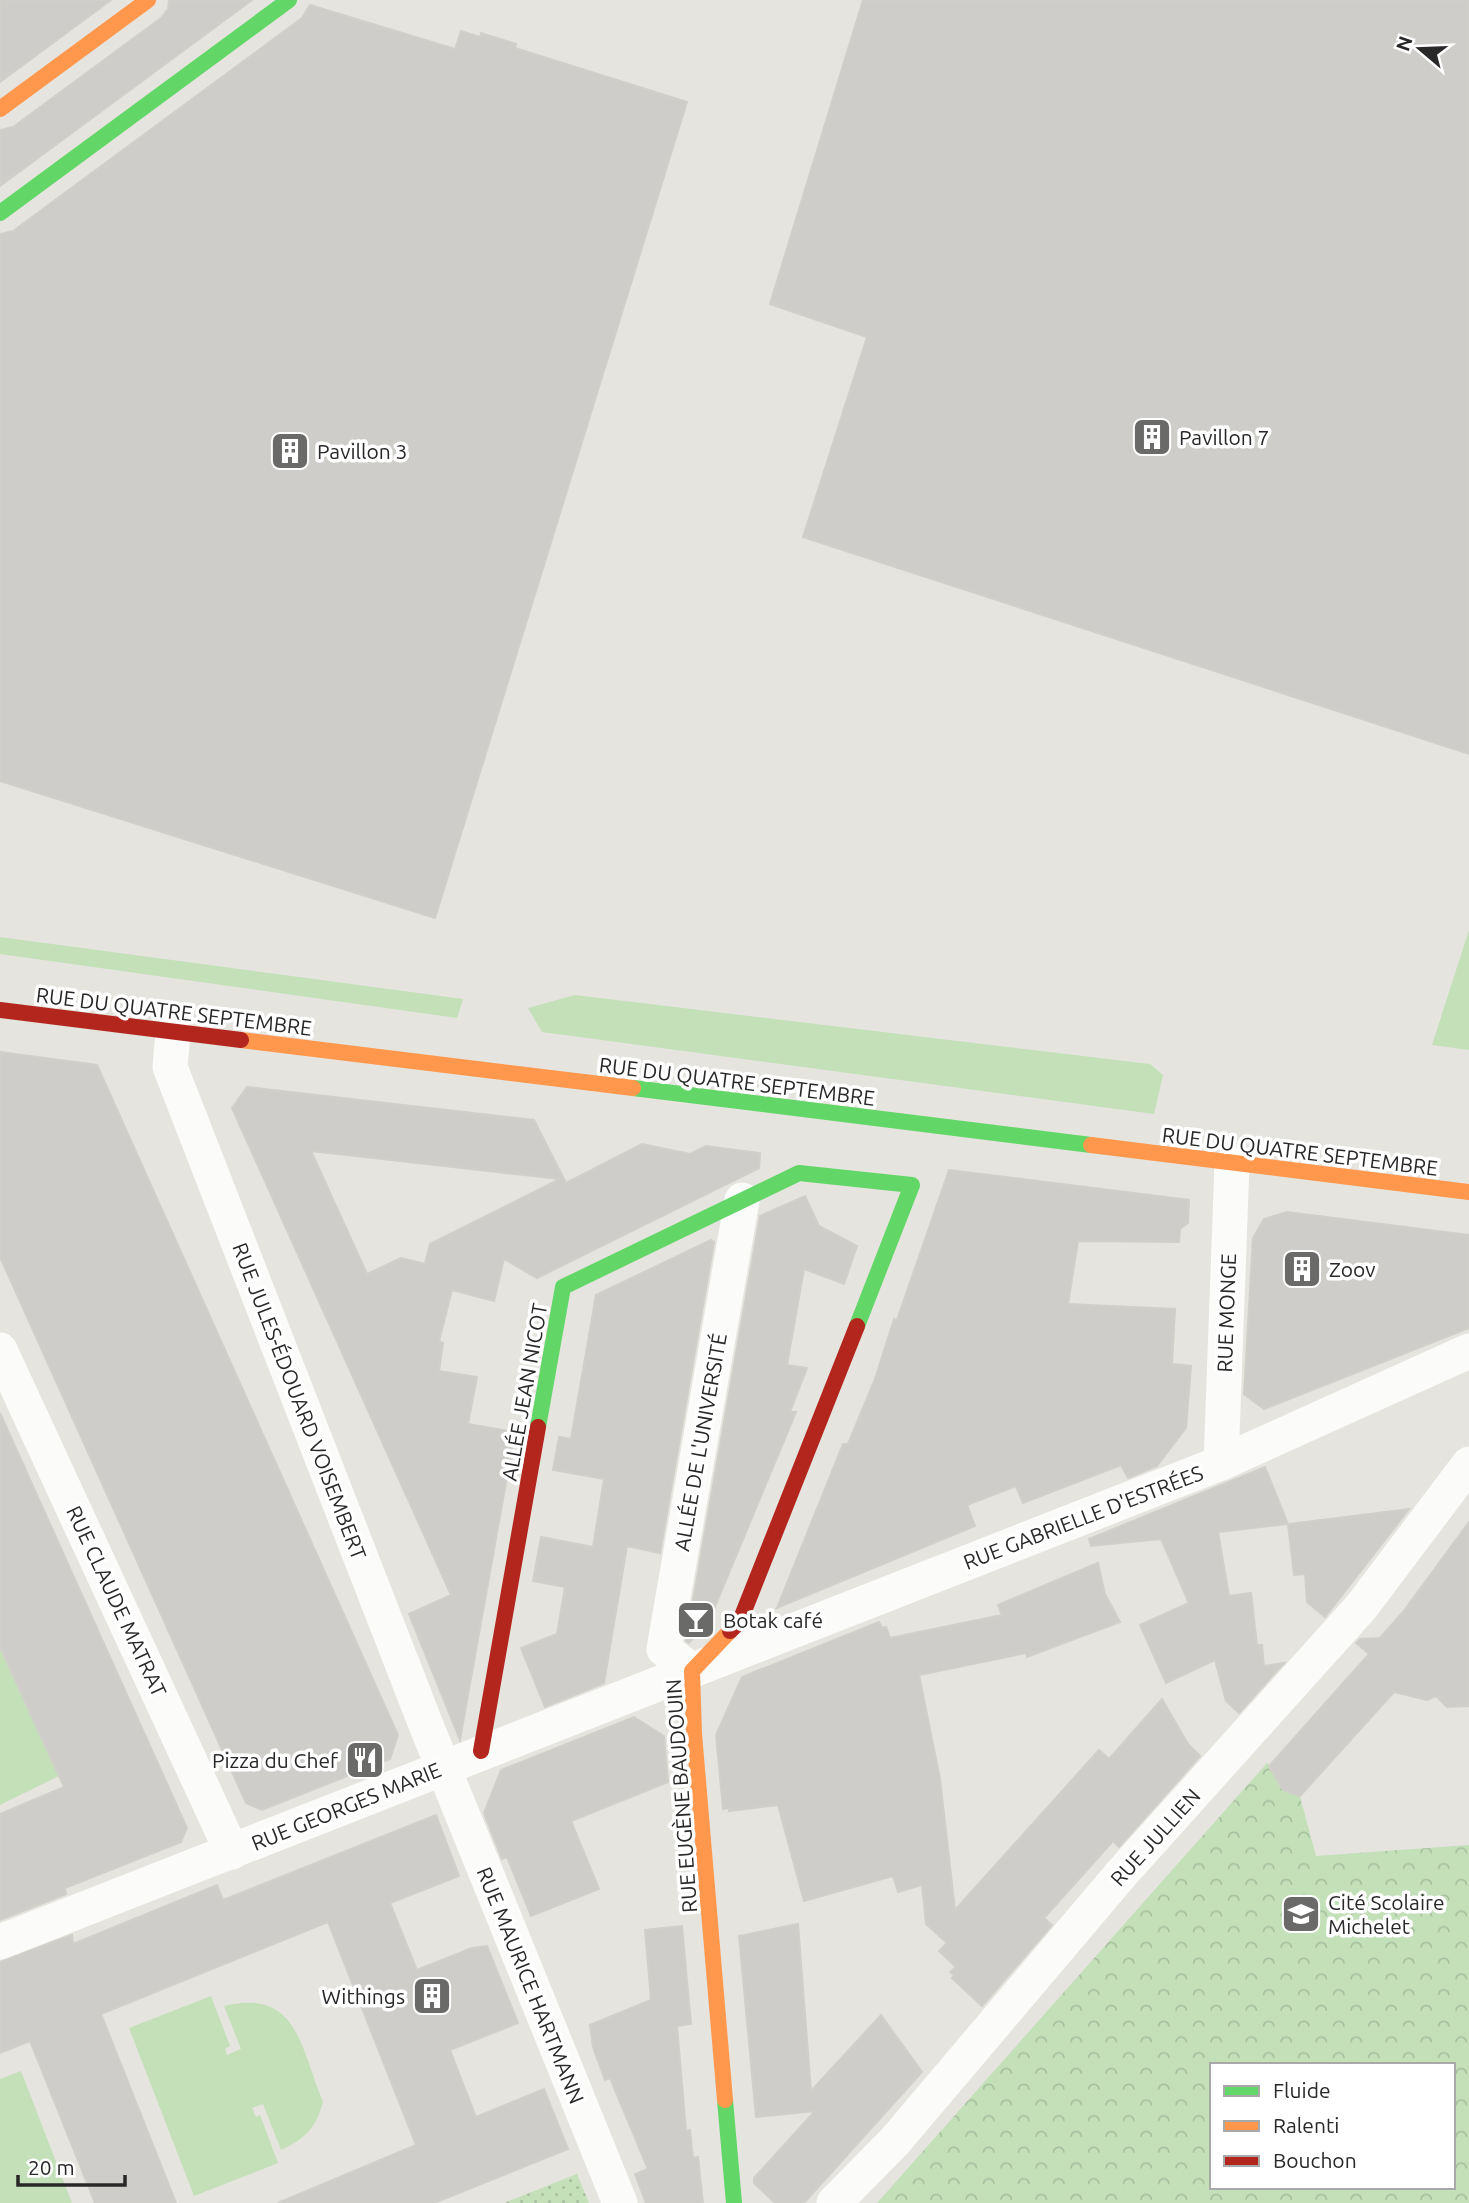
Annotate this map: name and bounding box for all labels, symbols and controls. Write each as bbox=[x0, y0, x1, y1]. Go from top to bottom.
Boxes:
north arrow bbox=[1385, 14, 1455, 84]
text: N bbox=[1391, 33, 1417, 54]
building icon: Pavillon 7 bbox=[1131, 416, 1173, 458]
place label: Pavillon 7 bbox=[1179, 425, 1269, 449]
building icon: Pavillon 3 bbox=[269, 430, 311, 472]
place label: Pavillon 3 bbox=[317, 439, 407, 463]
street label: RUE DU QUATRE SEPTEMBRE bbox=[35, 982, 313, 1040]
street label: RUE DU QUATRE SEPTEMBRE bbox=[598, 1052, 876, 1110]
street label: RUE DU QUATRE SEPTEMBRE bbox=[1161, 1122, 1439, 1180]
street label: RUE JULES-ÉDOUARD VOISEMBERT bbox=[228, 1239, 372, 1563]
building icon: Zoov bbox=[1281, 1248, 1323, 1290]
street label: RUE MONGE bbox=[1212, 1253, 1240, 1373]
place label: Zoov bbox=[1329, 1257, 1375, 1281]
street label: ALLÉE JEAN NICOT bbox=[497, 1301, 551, 1483]
street label: ALLÉE DE L'UNIVERSITÉ bbox=[669, 1331, 731, 1553]
street label: RUE GABRIELLE D'ESTRÉES bbox=[960, 1460, 1206, 1574]
street label: RUE CLAUDE MATRAT bbox=[62, 1502, 172, 1701]
bar icon: Botak café bbox=[675, 1599, 717, 1641]
place label: Botak café bbox=[723, 1608, 823, 1632]
street label: RUE EUGÈNE BAUDOUIN bbox=[661, 1678, 701, 1914]
restaurant icon: Pizza du Chef bbox=[344, 1739, 386, 1781]
place label: Pizza du Chef bbox=[212, 1748, 339, 1772]
street label: RUE GEORGES MARIE bbox=[248, 1757, 444, 1855]
street label: RUE JULLIEN bbox=[1105, 1784, 1205, 1890]
street label: RUE MAURICE HARTMANN bbox=[472, 1863, 590, 2107]
place label: Cité Scolaire Michelet bbox=[1328, 1890, 1445, 1938]
school or university icon: Cité Scolaire Michelet bbox=[1280, 1893, 1322, 1935]
building icon: Withings bbox=[411, 1975, 453, 2017]
place label: Withings bbox=[322, 1984, 405, 2008]
legend bbox=[1210, 2063, 1455, 2189]
text: Fluide bbox=[1273, 2078, 1331, 2102]
text: Ralenti bbox=[1273, 2113, 1339, 2137]
scale bar bbox=[18, 2144, 124, 2188]
text: Bouchon bbox=[1273, 2148, 1357, 2172]
text: 20 m bbox=[28, 2155, 75, 2179]

